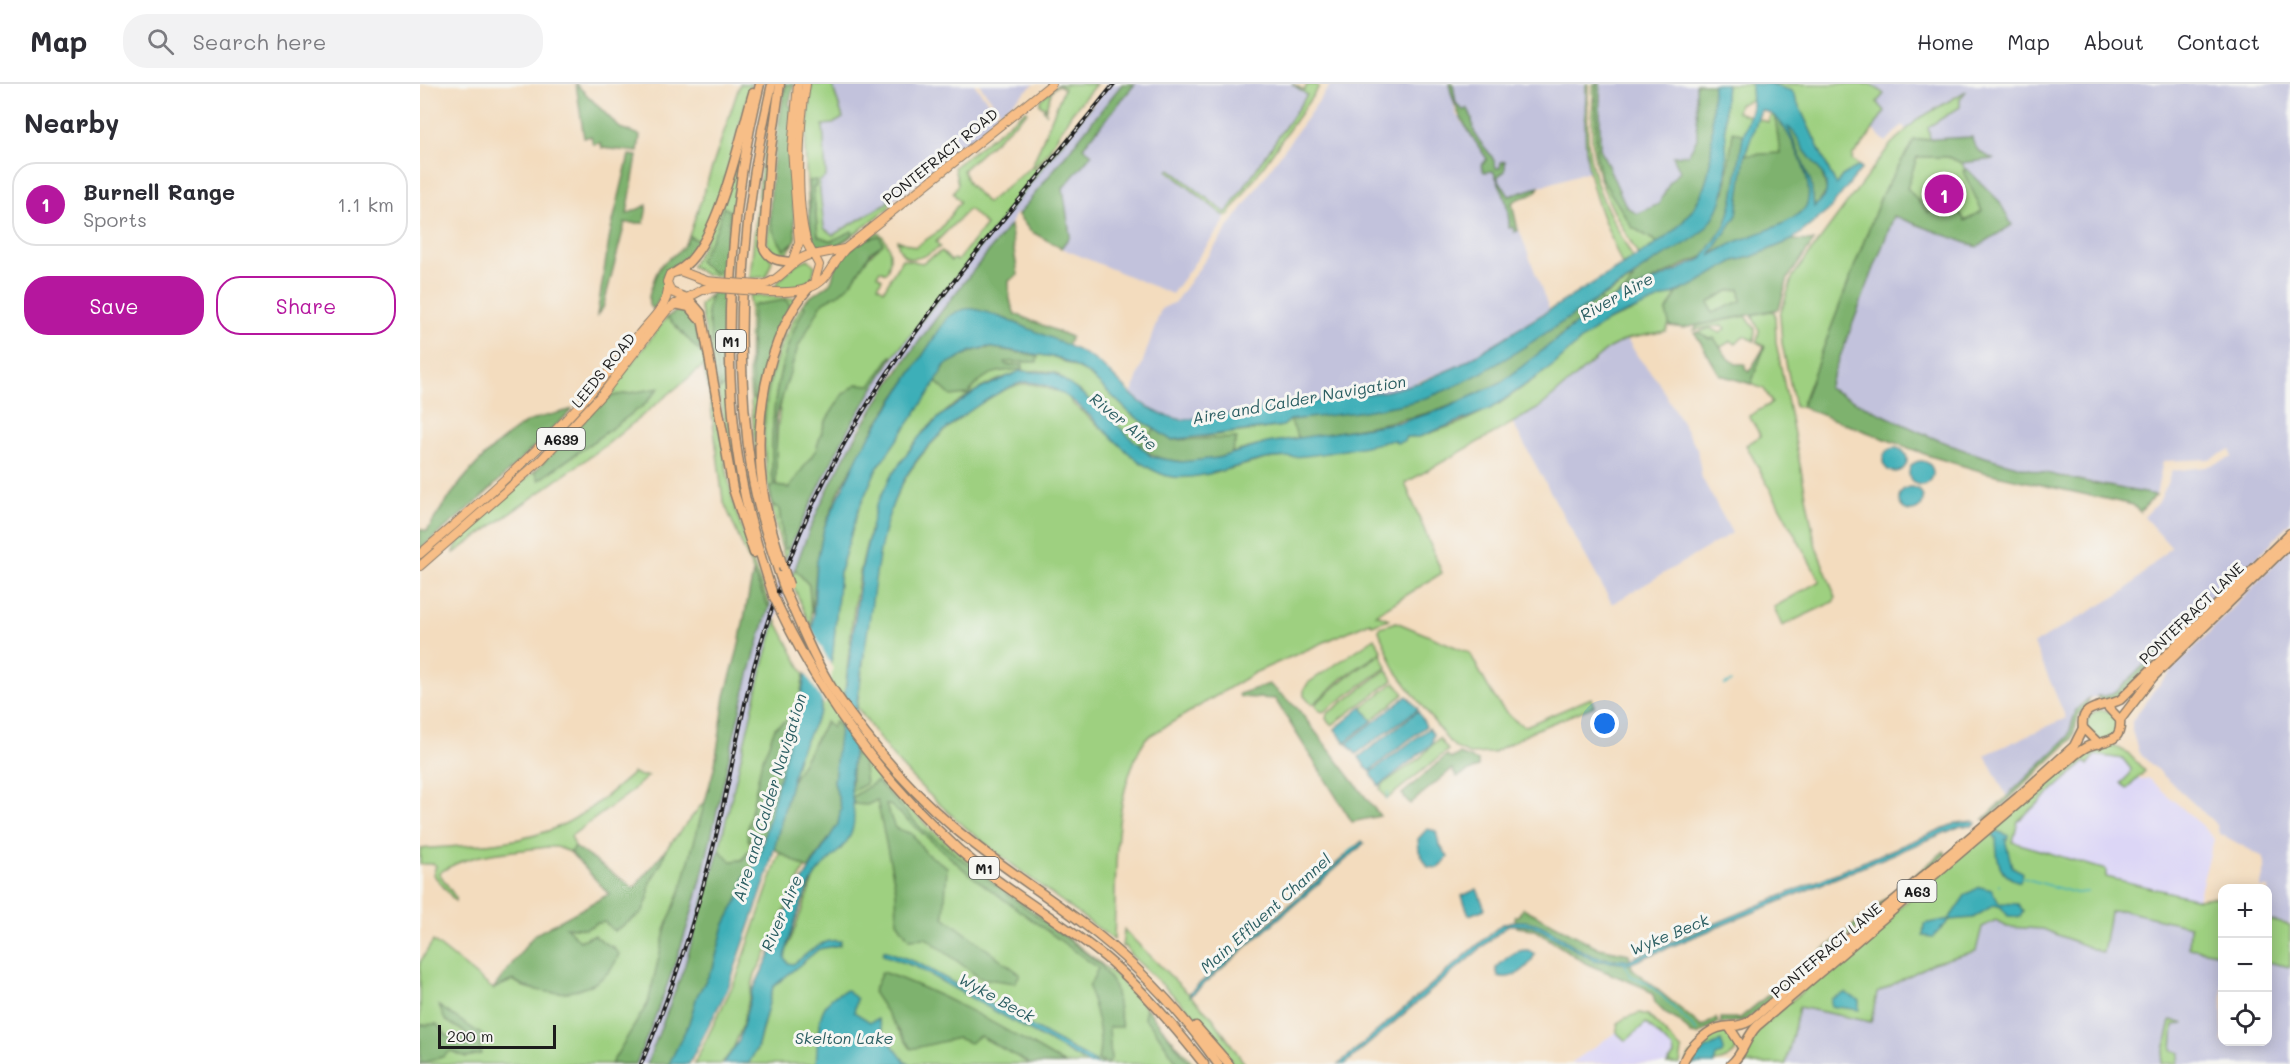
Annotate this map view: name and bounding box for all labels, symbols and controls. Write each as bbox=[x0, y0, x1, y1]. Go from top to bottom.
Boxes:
search box bbox=[123, 14, 543, 68]
text: Map bbox=[30, 23, 87, 59]
icon: search bbox=[144, 25, 177, 58]
text: Search here bbox=[192, 27, 326, 56]
text: Home bbox=[1917, 28, 1974, 55]
text: Map bbox=[2007, 28, 2050, 55]
text: About bbox=[2083, 28, 2144, 55]
text: Contact bbox=[2177, 28, 2260, 55]
street label: PONTEFRACT ROAD bbox=[878, 103, 1002, 209]
text: Nearby bbox=[24, 106, 119, 140]
pin: 1 bbox=[1924, 172, 1964, 216]
text: Burnell Range bbox=[83, 177, 235, 206]
text: 1 bbox=[41, 191, 50, 217]
text: 1.1 km bbox=[337, 191, 394, 217]
text: Sports bbox=[83, 206, 147, 232]
water label: River Aire bbox=[1576, 267, 1656, 325]
button: Save bbox=[24, 276, 204, 335]
button: Share bbox=[216, 276, 396, 335]
street label: LEEDS ROAD bbox=[567, 328, 639, 412]
road number: M1 bbox=[716, 330, 746, 352]
water label: Aire and Calder Navigation bbox=[1191, 370, 1408, 428]
water label: River Aire bbox=[1086, 387, 1162, 455]
road number: A639 bbox=[537, 428, 585, 450]
street label: PONTEFRACT LANE bbox=[2134, 557, 2248, 668]
water label: Aire and Calder Navigation bbox=[727, 690, 811, 904]
your location bbox=[1590, 709, 1619, 738]
water label: Main Effluent Channel bbox=[1195, 849, 1335, 977]
road number: M1 bbox=[969, 857, 999, 879]
water label: River Aire bbox=[756, 872, 806, 954]
road number: A63 bbox=[1898, 880, 1936, 902]
map controls bbox=[2218, 884, 2272, 1046]
button: + bbox=[2218, 884, 2272, 938]
street label: PONTEFRACT LANE bbox=[1767, 898, 1886, 1002]
water label: Wyke Beck bbox=[1626, 908, 1712, 959]
button: − bbox=[2218, 938, 2272, 992]
water label: Wyke Beck bbox=[955, 968, 1039, 1027]
button: locate bbox=[2218, 992, 2272, 1046]
scale bar bbox=[438, 1022, 556, 1050]
text: 200 m bbox=[447, 1025, 494, 1046]
water label: Skelton Lake bbox=[795, 1027, 893, 1048]

